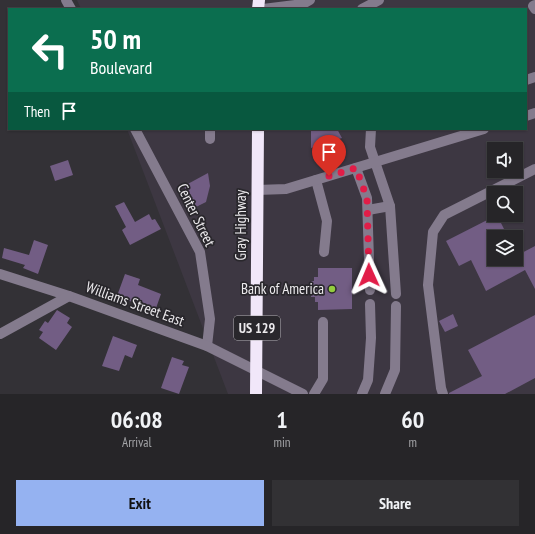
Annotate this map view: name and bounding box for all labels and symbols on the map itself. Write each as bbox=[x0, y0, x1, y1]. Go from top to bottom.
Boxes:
pin bbox=[312, 135, 346, 176]
street label: Center Street bbox=[173, 180, 220, 249]
street label: Gray Highway bbox=[231, 189, 250, 260]
position arrow bbox=[348, 254, 390, 296]
street label: Williams Street East bbox=[83, 277, 187, 330]
place label: Bank of America bbox=[241, 279, 324, 298]
marker: Bank of America bbox=[327, 284, 337, 294]
road number: US 129 bbox=[234, 316, 280, 340]

